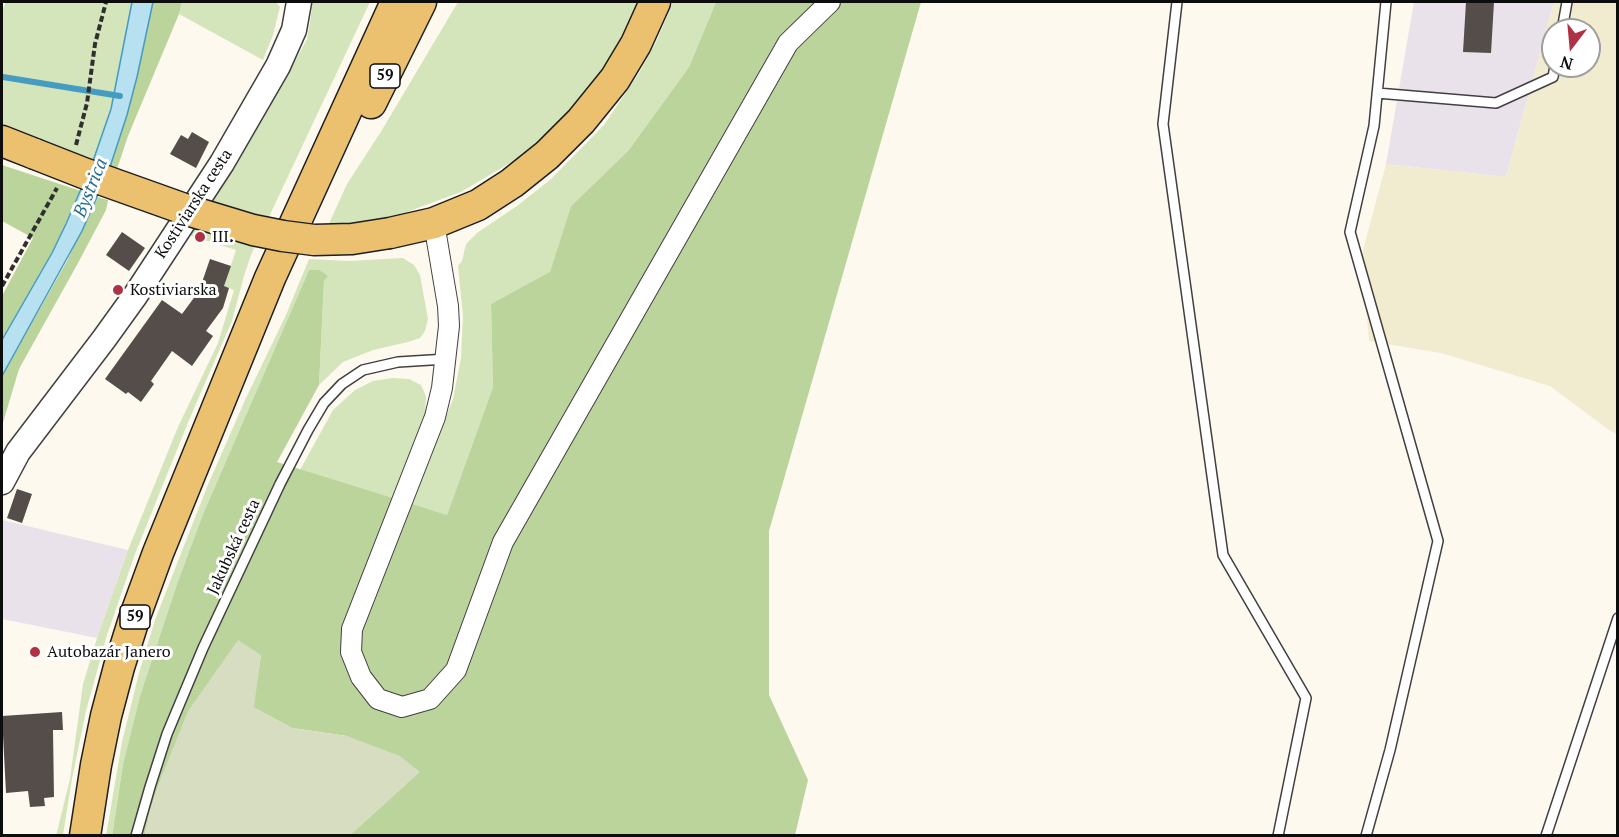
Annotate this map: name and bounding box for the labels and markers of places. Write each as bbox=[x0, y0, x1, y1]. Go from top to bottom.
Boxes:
place label: III. bbox=[212, 227, 233, 247]
marker: III. bbox=[193, 230, 207, 244]
place label: Kostiviarska bbox=[130, 280, 217, 300]
marker: Kostiviarska bbox=[111, 283, 125, 297]
place label: Autobazár Janero bbox=[47, 642, 171, 662]
marker: Autobazár Janero bbox=[28, 645, 42, 659]

